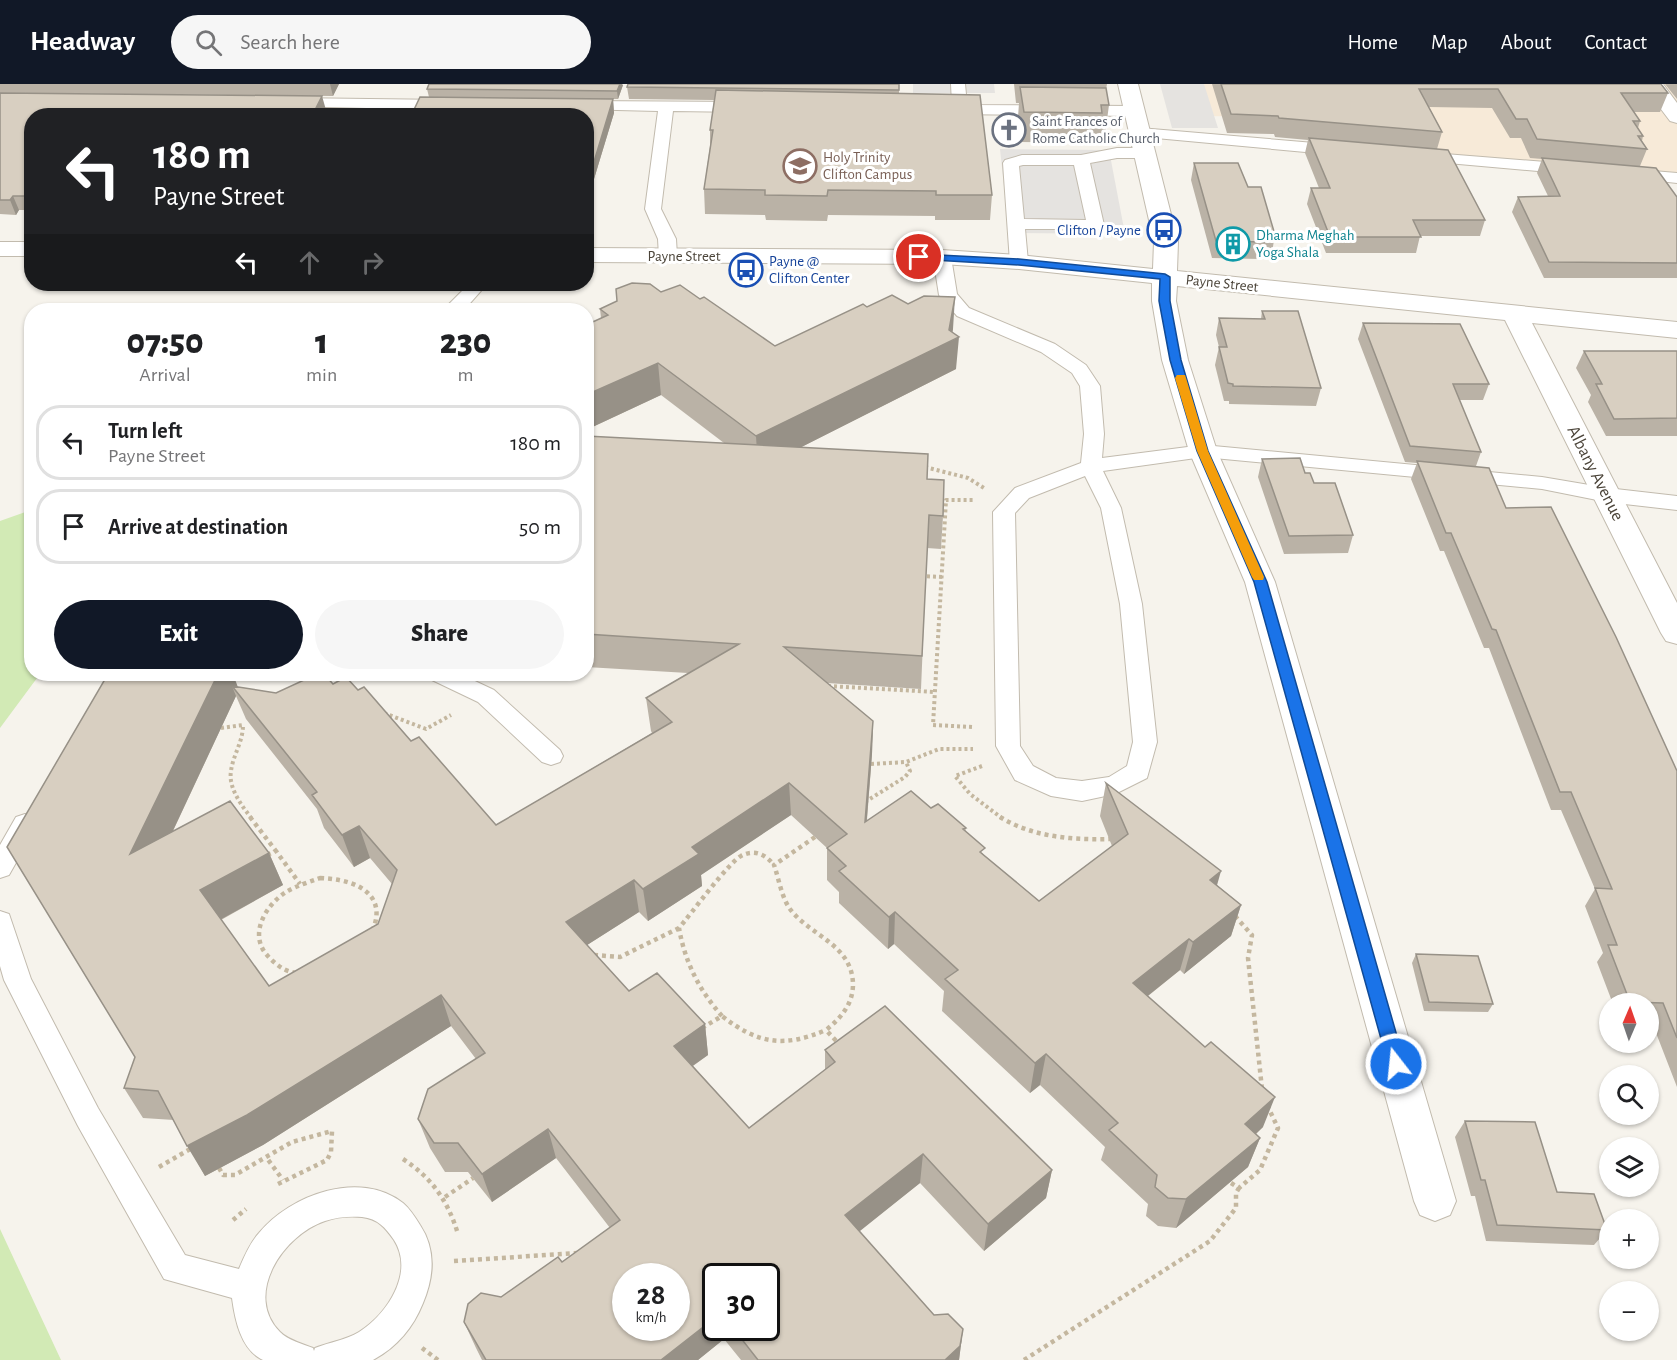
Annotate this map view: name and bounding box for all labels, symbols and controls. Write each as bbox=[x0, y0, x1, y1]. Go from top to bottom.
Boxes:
search box bbox=[171, 15, 591, 69]
icon: search bbox=[192, 26, 225, 59]
text: Headway bbox=[30, 28, 135, 56]
text: Search here bbox=[240, 31, 340, 53]
text: Home bbox=[1347, 32, 1398, 53]
text: Map bbox=[1431, 32, 1468, 53]
text: About bbox=[1501, 32, 1551, 53]
text: Contact bbox=[1584, 32, 1647, 53]
church icon: Saint Frances of Rome Catholic Church bbox=[991, 112, 1027, 148]
place label: Saint Frances of Rome Catholic Church bbox=[1032, 114, 1160, 146]
icon: left bbox=[54, 132, 132, 210]
text: 180 m bbox=[153, 134, 251, 176]
school or university icon: Holy Trinity Clifton Campus bbox=[782, 148, 818, 184]
place label: Holy Trinity Clifton Campus bbox=[823, 150, 912, 182]
text: Payne Street bbox=[153, 183, 284, 210]
bus stop icon: Clifton / Payne bbox=[1146, 212, 1182, 248]
place label: Clifton / Payne bbox=[1057, 223, 1141, 238]
building icon: Dharma Meghah Yoga Shala bbox=[1215, 226, 1251, 262]
place label: Dharma Meghah Yoga Shala bbox=[1256, 228, 1355, 260]
pin bbox=[893, 231, 944, 282]
icon: arrive bbox=[902, 240, 935, 273]
icon: left bbox=[230, 246, 263, 279]
icon: ahead bbox=[293, 246, 326, 279]
icon: right bbox=[356, 246, 389, 279]
street label: Payne Street bbox=[648, 249, 721, 264]
bus stop icon: Payne @ Clifton Center bbox=[728, 252, 764, 288]
place label: Payne @ Clifton Center bbox=[769, 254, 849, 286]
street label: Payne Street bbox=[1185, 272, 1259, 295]
text: 07:50 bbox=[126, 324, 204, 360]
text: 1 bbox=[315, 324, 328, 360]
text: 230 bbox=[440, 324, 491, 360]
text: Arrival bbox=[139, 365, 191, 385]
text: min bbox=[306, 365, 337, 385]
text: m bbox=[458, 365, 474, 385]
text: Turn left bbox=[108, 420, 182, 442]
street label: Albany Avenue bbox=[1563, 423, 1627, 524]
icon: left bbox=[57, 426, 90, 459]
text: 180 m bbox=[510, 432, 561, 454]
text: Payne Street bbox=[108, 446, 205, 466]
icon: arrive bbox=[57, 510, 90, 543]
text: Arrive at destination bbox=[108, 516, 288, 538]
text: 50 m bbox=[519, 516, 561, 538]
button: Exit bbox=[54, 600, 303, 669]
button: Share bbox=[315, 600, 564, 669]
north arrow bbox=[1599, 993, 1659, 1053]
map controls bbox=[1599, 993, 1659, 1341]
position arrow bbox=[1364, 1032, 1428, 1096]
button: search bbox=[1599, 1065, 1659, 1125]
button: layers bbox=[1599, 1137, 1659, 1197]
button: + bbox=[1599, 1209, 1659, 1269]
speed limit sign: 30 bbox=[702, 1263, 780, 1341]
text: 28 bbox=[637, 1280, 665, 1310]
button: − bbox=[1599, 1281, 1659, 1341]
text: km/h bbox=[636, 1310, 666, 1325]

